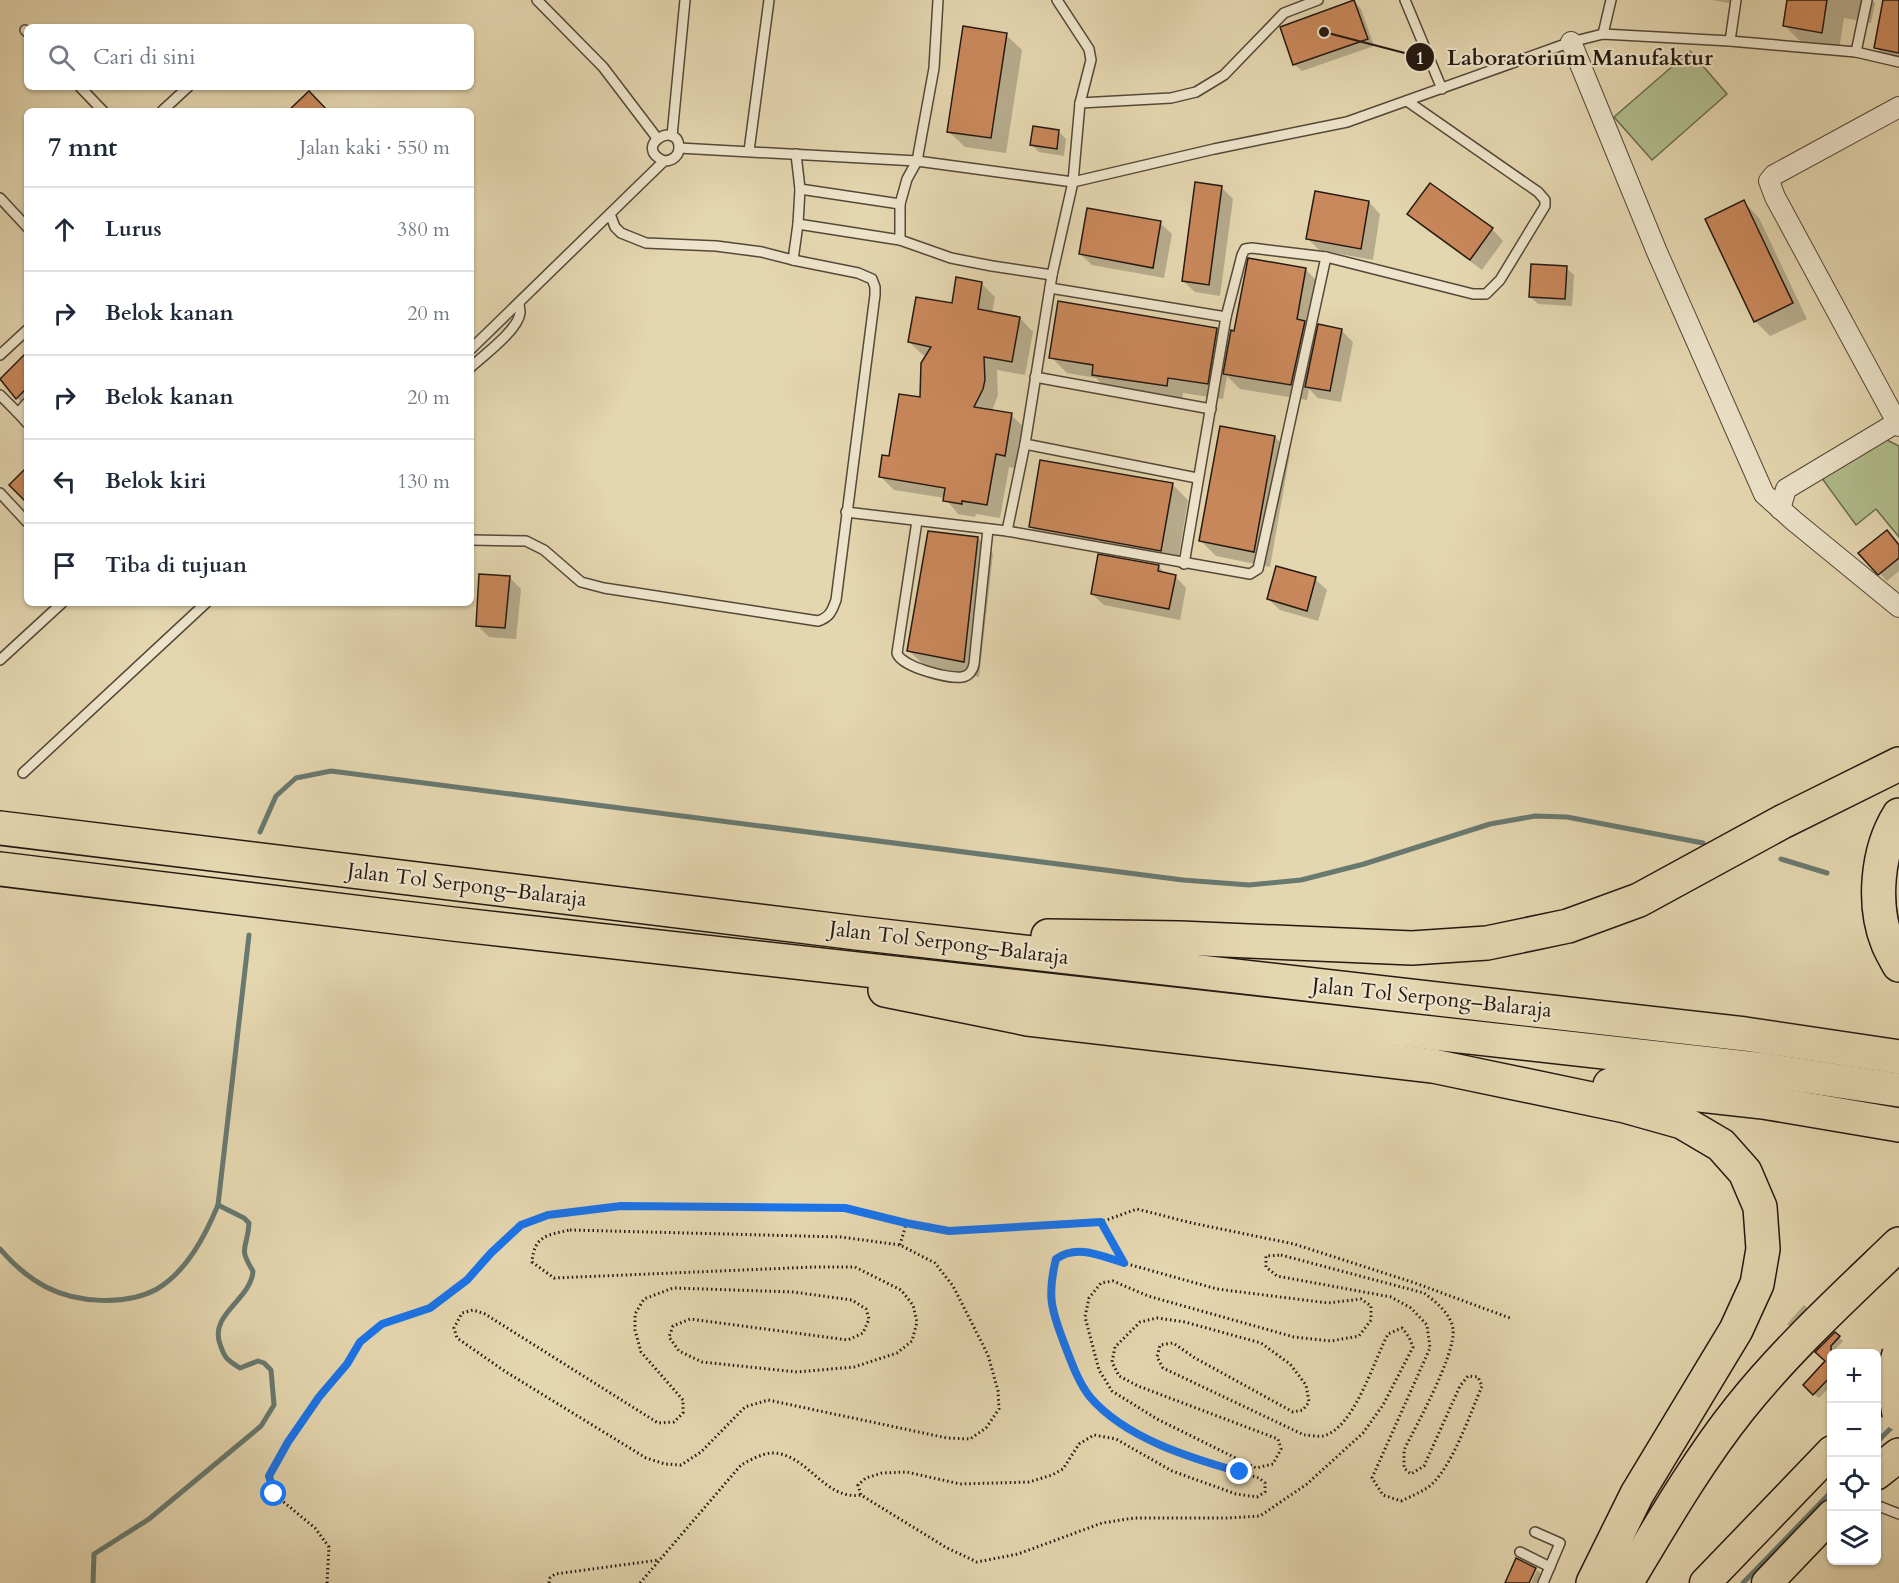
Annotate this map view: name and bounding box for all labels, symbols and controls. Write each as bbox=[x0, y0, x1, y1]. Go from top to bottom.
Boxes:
search box bbox=[24, 24, 474, 90]
callout: Laboratorium Manufaktur bbox=[1405, 37, 1725, 77]
icon: search bbox=[45, 41, 78, 74]
text: Cari di sini bbox=[93, 42, 196, 72]
text: Laboratorium Manufaktur bbox=[1447, 43, 1713, 73]
text: 1 bbox=[1415, 46, 1425, 71]
text: 7 mnt bbox=[48, 130, 117, 165]
text: Jalan kaki · 550 m bbox=[300, 134, 450, 161]
icon: ahead bbox=[48, 213, 81, 246]
text: Lurus bbox=[105, 214, 162, 244]
text: 380 m bbox=[397, 216, 450, 243]
icon: right bbox=[48, 297, 81, 330]
text: Belok kanan bbox=[105, 298, 234, 328]
text: 20 m bbox=[407, 300, 450, 327]
icon: right bbox=[48, 381, 81, 414]
text: Belok kanan bbox=[105, 382, 234, 412]
text: 20 m bbox=[407, 384, 450, 411]
icon: left bbox=[48, 465, 81, 498]
text: Belok kiri bbox=[105, 466, 206, 496]
text: 130 m bbox=[397, 468, 450, 495]
icon: arrive bbox=[48, 549, 81, 582]
text: Tiba di tujuan bbox=[105, 550, 247, 580]
street label: Jalan Tol Serpong–Balaraja bbox=[343, 856, 588, 914]
street label: Jalan Tol Serpong–Balaraja bbox=[825, 914, 1070, 972]
street label: Jalan Tol Serpong–Balaraja bbox=[1308, 971, 1553, 1025]
map controls bbox=[1827, 1349, 1881, 1565]
button: + bbox=[1827, 1349, 1881, 1403]
button: − bbox=[1827, 1403, 1881, 1457]
button: locate bbox=[1827, 1457, 1881, 1511]
route end bbox=[1226, 1458, 1252, 1484]
route start bbox=[260, 1480, 286, 1506]
button: layers bbox=[1827, 1511, 1881, 1565]

